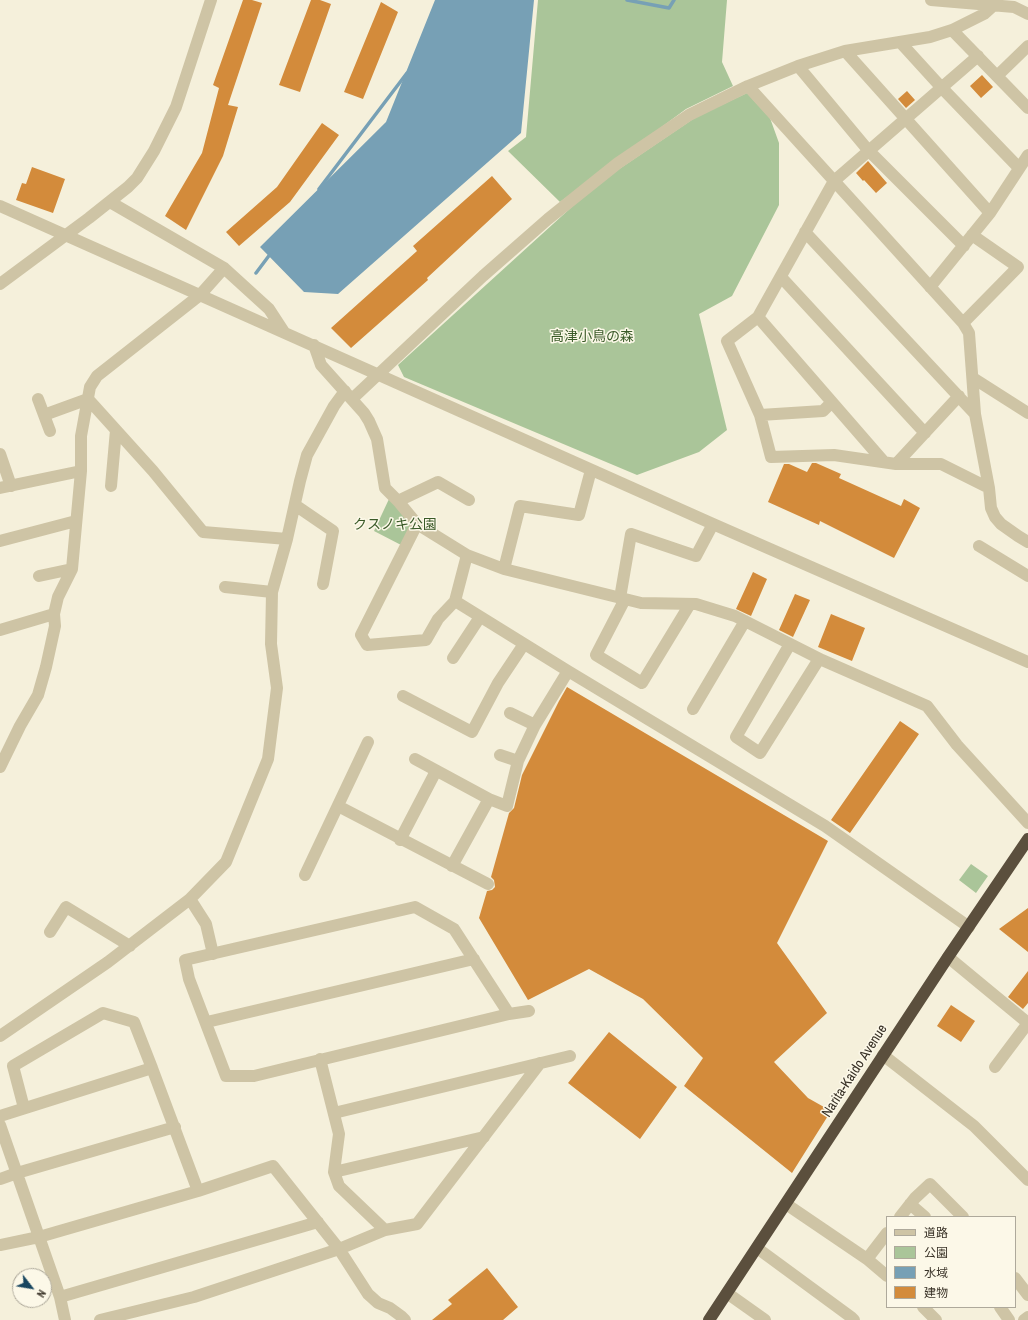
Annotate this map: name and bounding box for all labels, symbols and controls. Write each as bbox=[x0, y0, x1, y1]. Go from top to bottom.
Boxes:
park label: 高津小鳥の森 bbox=[550, 329, 634, 345]
park label: クスノキ公園 bbox=[353, 517, 437, 533]
street label: Narita-Kaido Avenue bbox=[819, 1022, 891, 1120]
legend bbox=[886, 1216, 1016, 1308]
text: 道路 bbox=[924, 1225, 948, 1241]
text: 公園 bbox=[924, 1245, 948, 1261]
text: 水域 bbox=[924, 1265, 948, 1281]
north arrow bbox=[12, 1268, 52, 1308]
text: 建物 bbox=[924, 1285, 948, 1301]
text: N bbox=[34, 1287, 49, 1300]

